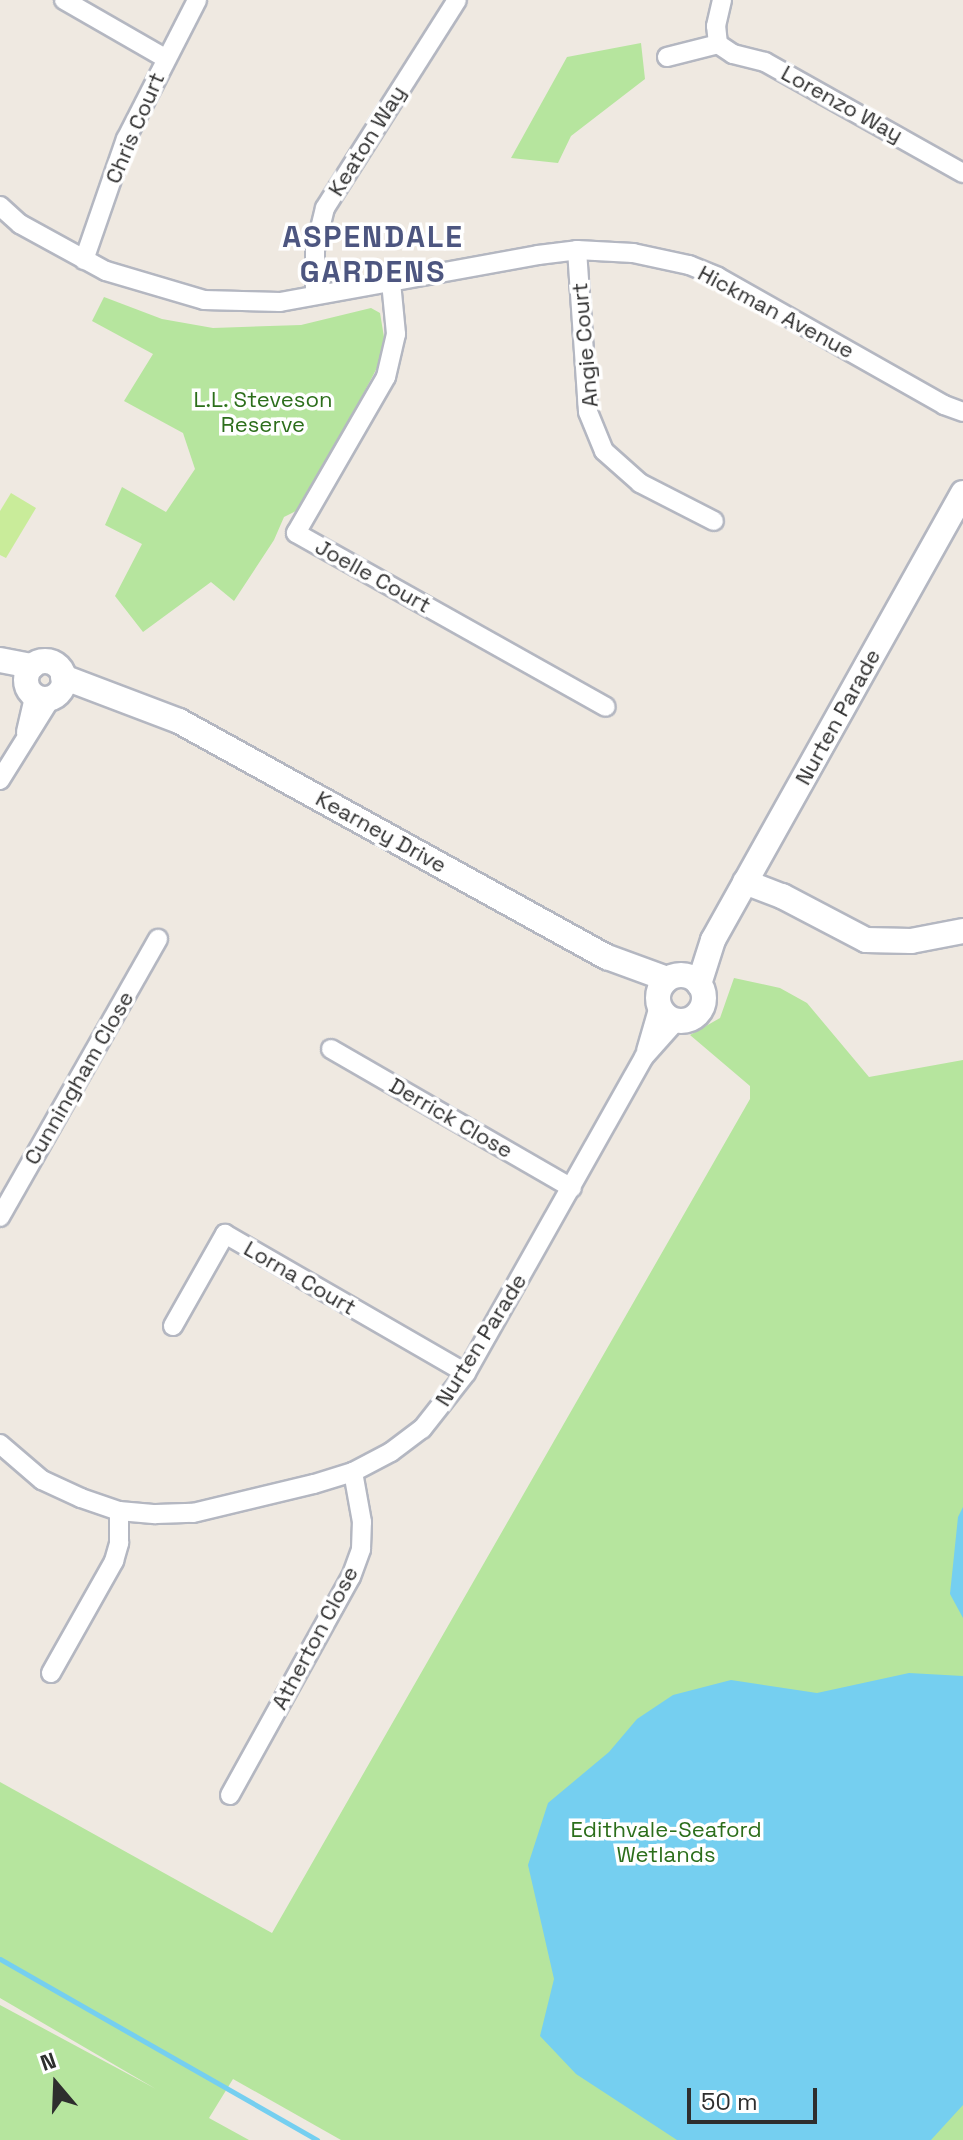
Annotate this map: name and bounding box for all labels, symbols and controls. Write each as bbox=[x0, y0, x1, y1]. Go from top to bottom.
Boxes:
street label: Lorenzo Way bbox=[777, 60, 907, 148]
street label: Chris Court bbox=[100, 68, 170, 188]
street label: Keaton Way bbox=[323, 81, 411, 201]
district label: ASPENDALE GARDENS bbox=[282, 219, 464, 290]
street label: Hickman Avenue bbox=[693, 260, 859, 364]
street label: Angie Court bbox=[566, 282, 604, 408]
park label: L.L. Steveson Reserve bbox=[193, 386, 333, 438]
street label: Joelle Court bbox=[311, 533, 435, 619]
street label: Nurten Parade bbox=[790, 644, 886, 790]
street label: Kearney Drive bbox=[311, 785, 451, 879]
street label: Cunningham Close bbox=[19, 987, 139, 1169]
street label: Derrick Close bbox=[385, 1072, 517, 1164]
street label: Lorna Court bbox=[239, 1235, 361, 1321]
street label: Nurten Parade bbox=[430, 1269, 532, 1411]
street label: Atherton Close bbox=[266, 1562, 364, 1714]
park label: Edithvale-Seaford Wetlands bbox=[570, 1816, 762, 1868]
north arrow bbox=[16, 2044, 96, 2124]
text: N bbox=[37, 2046, 60, 2077]
scale bar bbox=[691, 2072, 821, 2122]
text: 50 m bbox=[701, 2086, 758, 2117]

